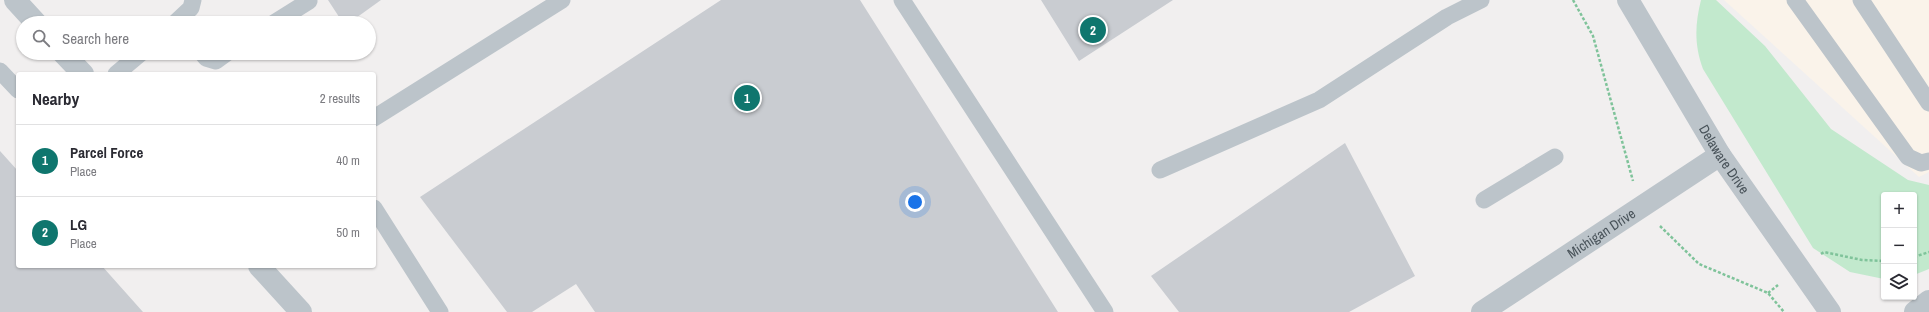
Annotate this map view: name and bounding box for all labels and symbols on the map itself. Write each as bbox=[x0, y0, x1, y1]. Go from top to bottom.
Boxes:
pin: 2 bbox=[1080, 15, 1106, 45]
pin: 1 bbox=[734, 83, 760, 113]
street label: Delaware Drive bbox=[1695, 121, 1753, 197]
your location bbox=[905, 192, 925, 212]
street label: Michigan Drive bbox=[1564, 204, 1639, 262]

